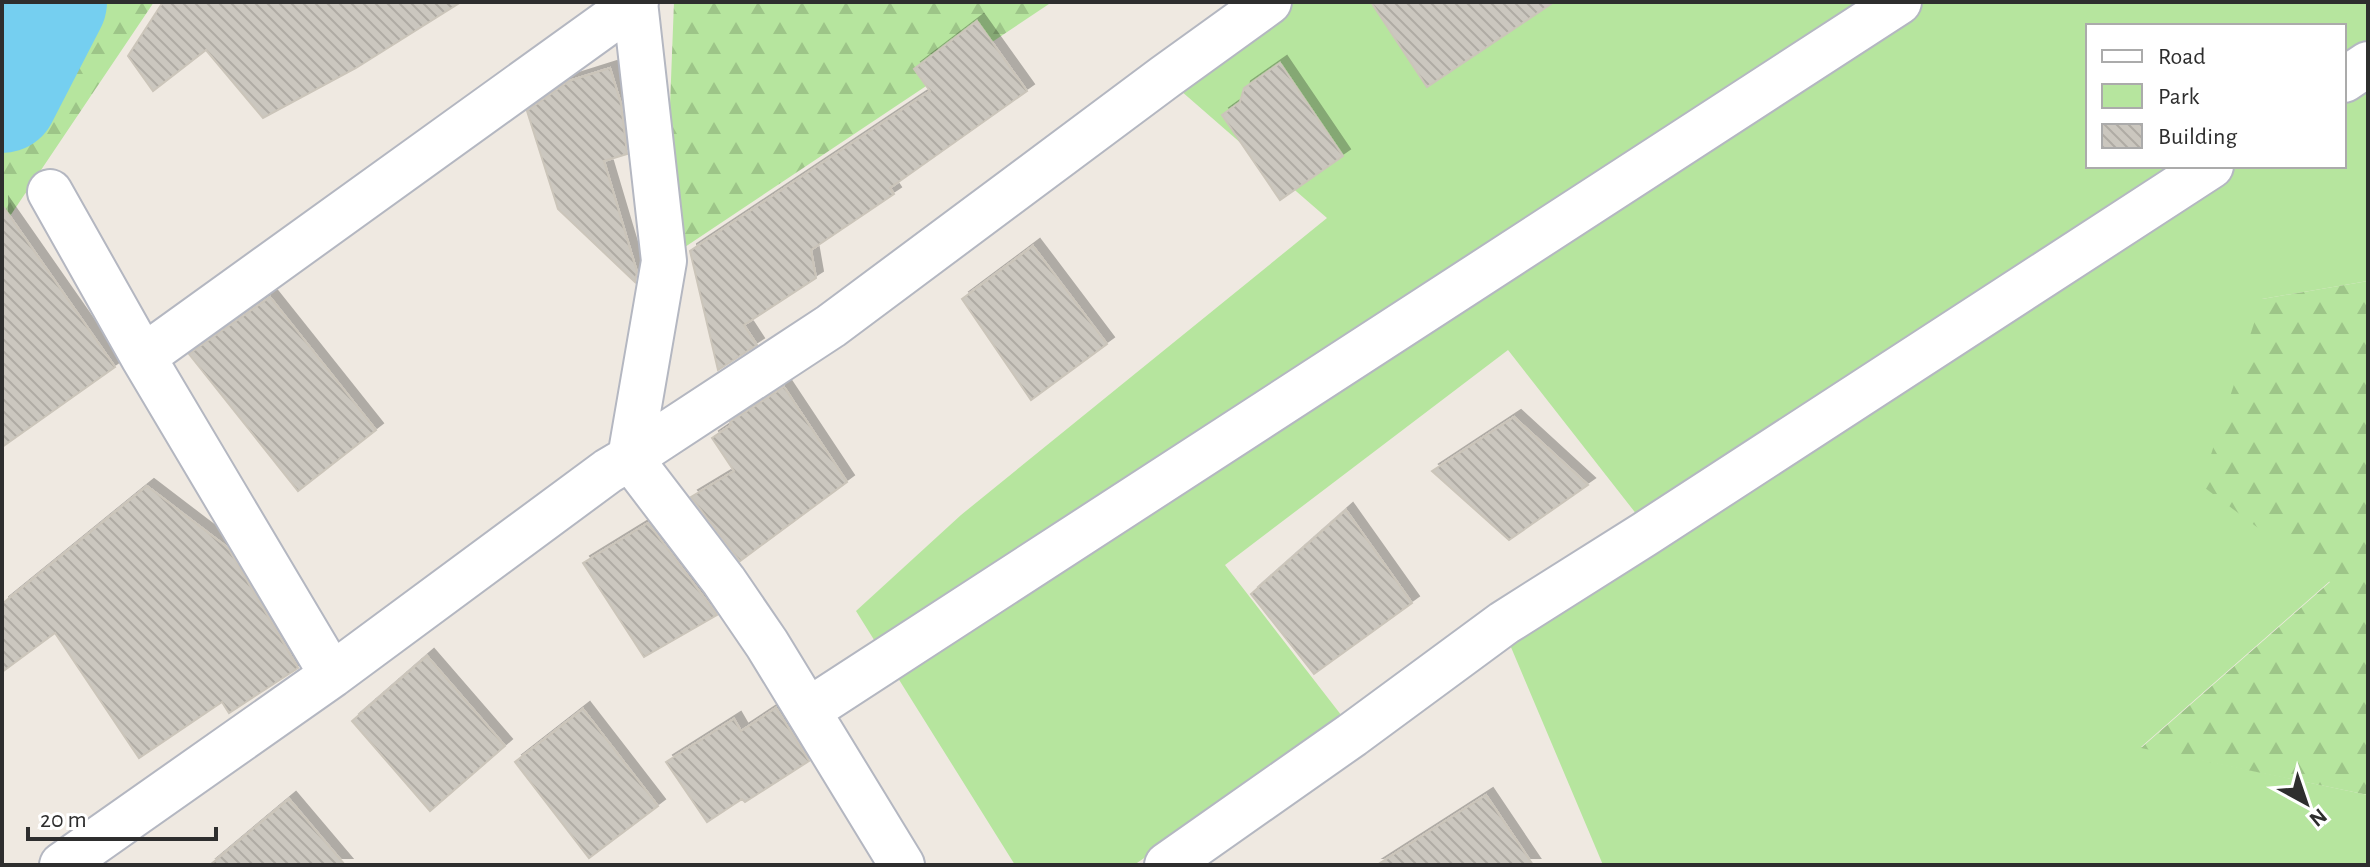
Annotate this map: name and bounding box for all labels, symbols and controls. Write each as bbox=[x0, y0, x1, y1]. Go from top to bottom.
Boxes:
legend bbox=[2086, 24, 2346, 168]
text: Road bbox=[2158, 45, 2206, 69]
text: Park bbox=[2158, 85, 2199, 109]
text: Building bbox=[2158, 125, 2237, 149]
north arrow bbox=[2266, 763, 2346, 843]
scale bar bbox=[28, 791, 216, 841]
text: N bbox=[2305, 804, 2331, 831]
text: 20 m bbox=[40, 808, 87, 832]

